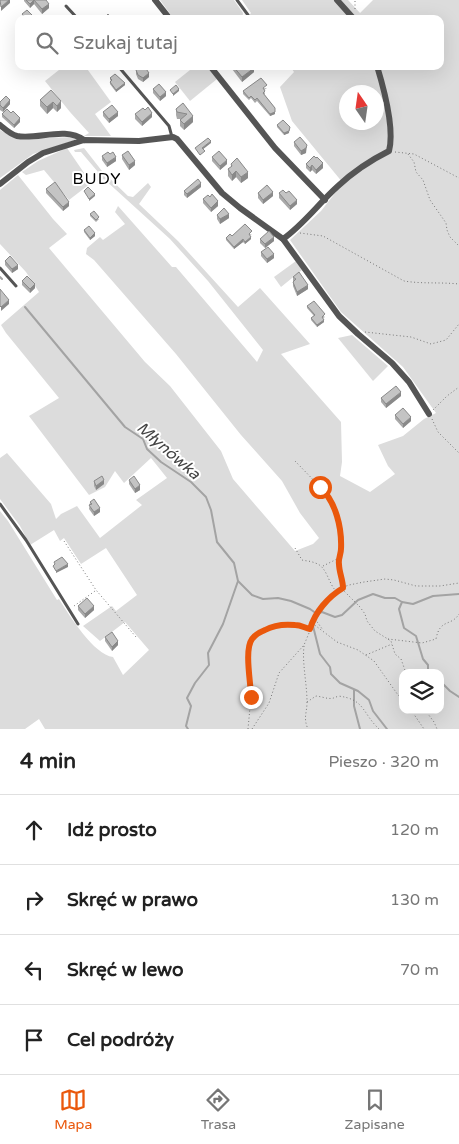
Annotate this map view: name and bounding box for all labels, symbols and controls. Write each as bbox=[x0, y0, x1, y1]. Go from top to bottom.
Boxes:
search box bbox=[15, 15, 444, 70]
icon: search bbox=[33, 29, 61, 57]
text: Szukaj tutaj bbox=[73, 32, 178, 54]
north arrow bbox=[339, 85, 384, 130]
district label: BUDY bbox=[73, 169, 121, 189]
water label: Młynówka bbox=[132, 418, 205, 484]
route start bbox=[309, 476, 332, 499]
map controls bbox=[399, 669, 444, 714]
button: layers bbox=[399, 669, 444, 714]
route end bbox=[240, 686, 263, 709]
text: 4 min bbox=[20, 749, 76, 774]
text: Pieszo · 320 m bbox=[328, 752, 439, 772]
icon: ahead bbox=[20, 816, 48, 844]
text: Idź prosto bbox=[67, 819, 157, 841]
text: 120 m bbox=[390, 820, 439, 840]
icon: right bbox=[20, 886, 48, 914]
text: Skręć w prawo bbox=[67, 889, 198, 911]
text: 130 m bbox=[390, 890, 439, 910]
icon: left bbox=[20, 956, 48, 984]
text: Skręć w lewo bbox=[67, 959, 184, 981]
text: 70 m bbox=[400, 960, 439, 980]
icon: arrive bbox=[20, 1026, 48, 1054]
text: Cel podróży bbox=[67, 1029, 174, 1051]
tab: Mapa bbox=[54, 1086, 92, 1133]
tab: Trasa bbox=[201, 1086, 236, 1133]
tab: Zapisane bbox=[345, 1086, 405, 1133]

